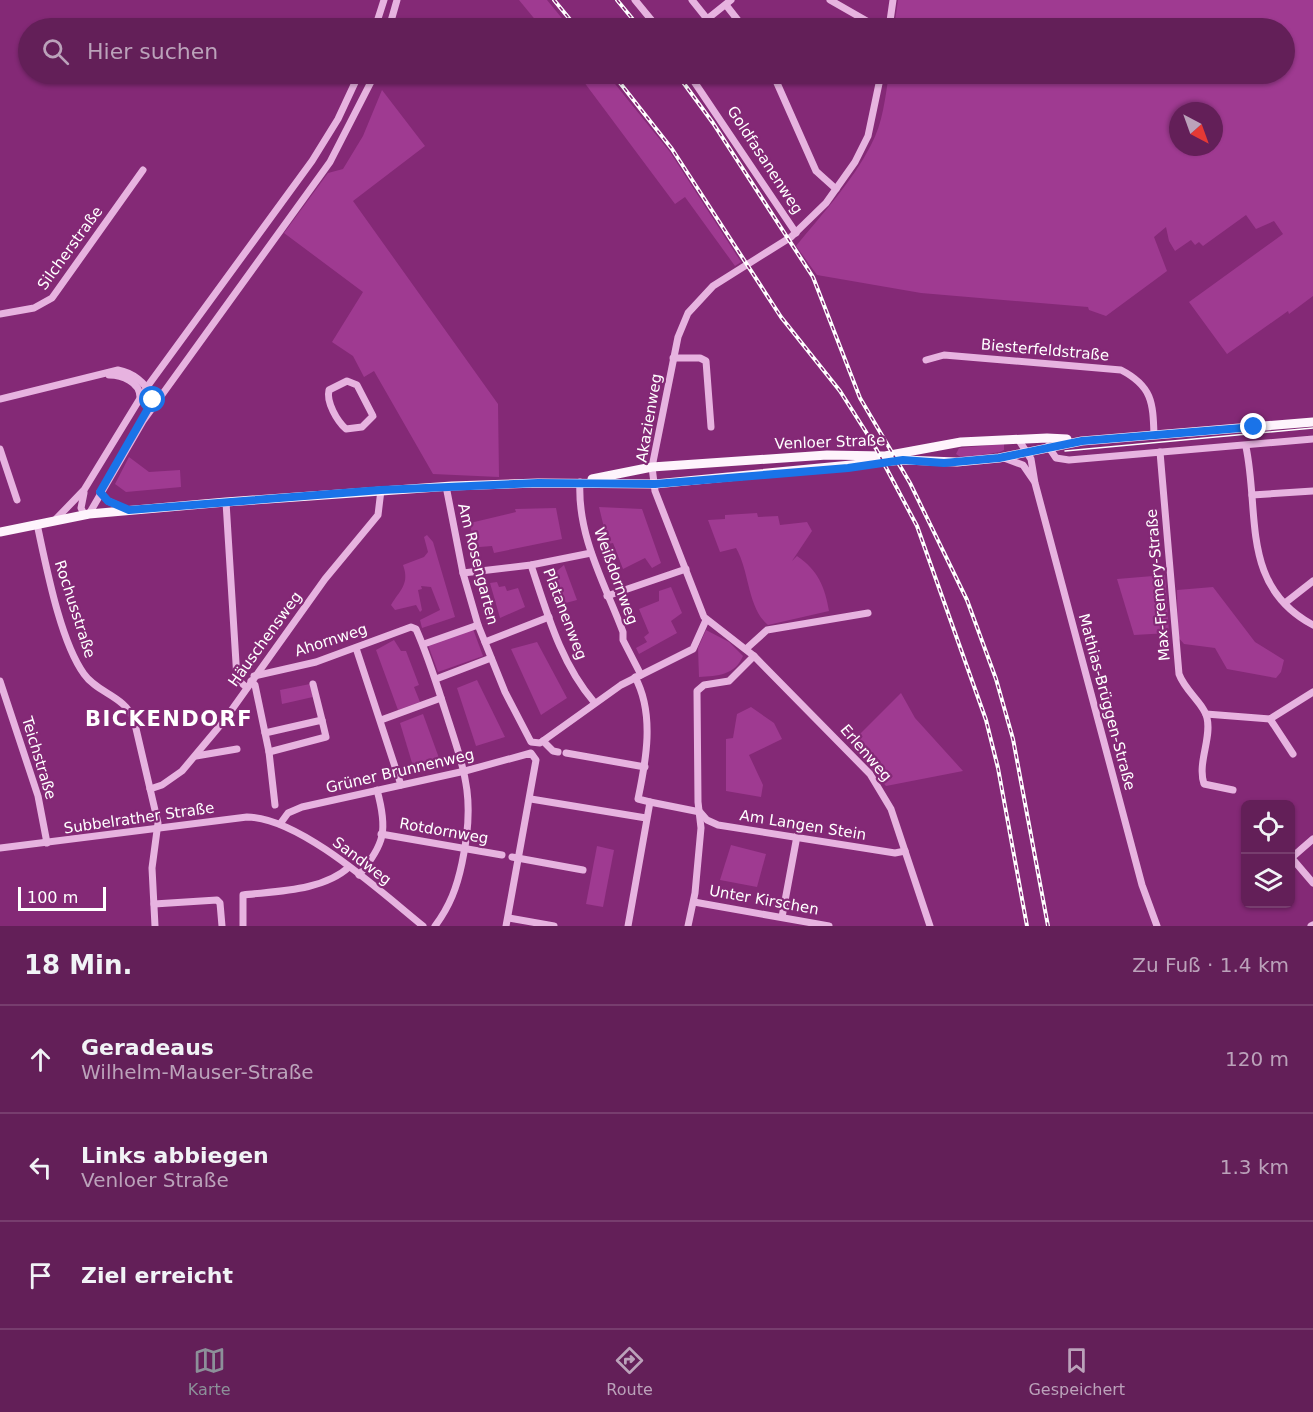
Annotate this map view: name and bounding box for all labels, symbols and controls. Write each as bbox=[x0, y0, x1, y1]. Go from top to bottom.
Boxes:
search box bbox=[18, 18, 1295, 84]
icon: search bbox=[39, 35, 72, 68]
text: Hier suchen bbox=[87, 39, 218, 64]
north arrow bbox=[1169, 102, 1223, 156]
street label: Goldfasanenweg bbox=[723, 103, 807, 217]
street label: Silcherstraße bbox=[34, 203, 106, 293]
street label: Biesterfeldstraße bbox=[980, 335, 1110, 365]
street label: Akazienweg bbox=[632, 372, 666, 464]
route start bbox=[139, 386, 165, 412]
route end bbox=[1240, 413, 1266, 439]
street label: Venloer Straße bbox=[774, 431, 886, 453]
street label: Am Rosengarten bbox=[454, 501, 502, 627]
street label: Max-Fremery-Straße bbox=[1142, 508, 1174, 662]
street label: Weißdornweg bbox=[590, 525, 642, 627]
street label: Rochusstraße bbox=[51, 558, 99, 660]
street label: Platanenweg bbox=[539, 566, 591, 662]
street label: Häuschensweg bbox=[224, 588, 306, 690]
street label: Mathias-Brüggen-Straße bbox=[1075, 612, 1139, 792]
street label: Ahornweg bbox=[292, 620, 370, 660]
district label: BICKENDORF bbox=[85, 707, 253, 731]
street label: Teichstraße bbox=[18, 714, 60, 802]
street label: Erlenweg bbox=[836, 721, 896, 785]
street label: Grüner Brunnenweg bbox=[324, 745, 476, 797]
street label: Subbelrather Straße bbox=[63, 799, 215, 837]
map controls bbox=[1241, 800, 1295, 908]
button: locate bbox=[1241, 800, 1295, 854]
street label: Am Langen Stein bbox=[738, 806, 868, 844]
street label: Rotdornweg bbox=[398, 814, 490, 848]
street label: Sandweg bbox=[329, 833, 395, 889]
button: layers bbox=[1241, 854, 1295, 908]
street label: Unter Kirschen bbox=[708, 881, 820, 919]
scale bar bbox=[18, 884, 106, 912]
text: 100 m bbox=[27, 888, 78, 907]
text: 18 Min. bbox=[24, 950, 132, 980]
text: Zu Fuß · 1.4 km bbox=[1132, 953, 1289, 977]
text: Geradeaus bbox=[81, 1035, 214, 1060]
icon: ahead bbox=[24, 1043, 57, 1076]
text: 120 m bbox=[1225, 1047, 1289, 1071]
text: Wilhelm-Mauser-Straße bbox=[81, 1060, 314, 1084]
text: Links abbiegen bbox=[81, 1143, 269, 1168]
icon: left bbox=[24, 1151, 57, 1184]
text: 1.3 km bbox=[1220, 1155, 1289, 1179]
text: Venloer Straße bbox=[81, 1168, 229, 1192]
icon: arrive bbox=[24, 1259, 57, 1292]
text: Ziel erreicht bbox=[81, 1263, 233, 1288]
tab: Karte bbox=[188, 1344, 231, 1399]
tab: Route bbox=[606, 1344, 653, 1399]
tab: Gespeichert bbox=[1028, 1344, 1125, 1399]

